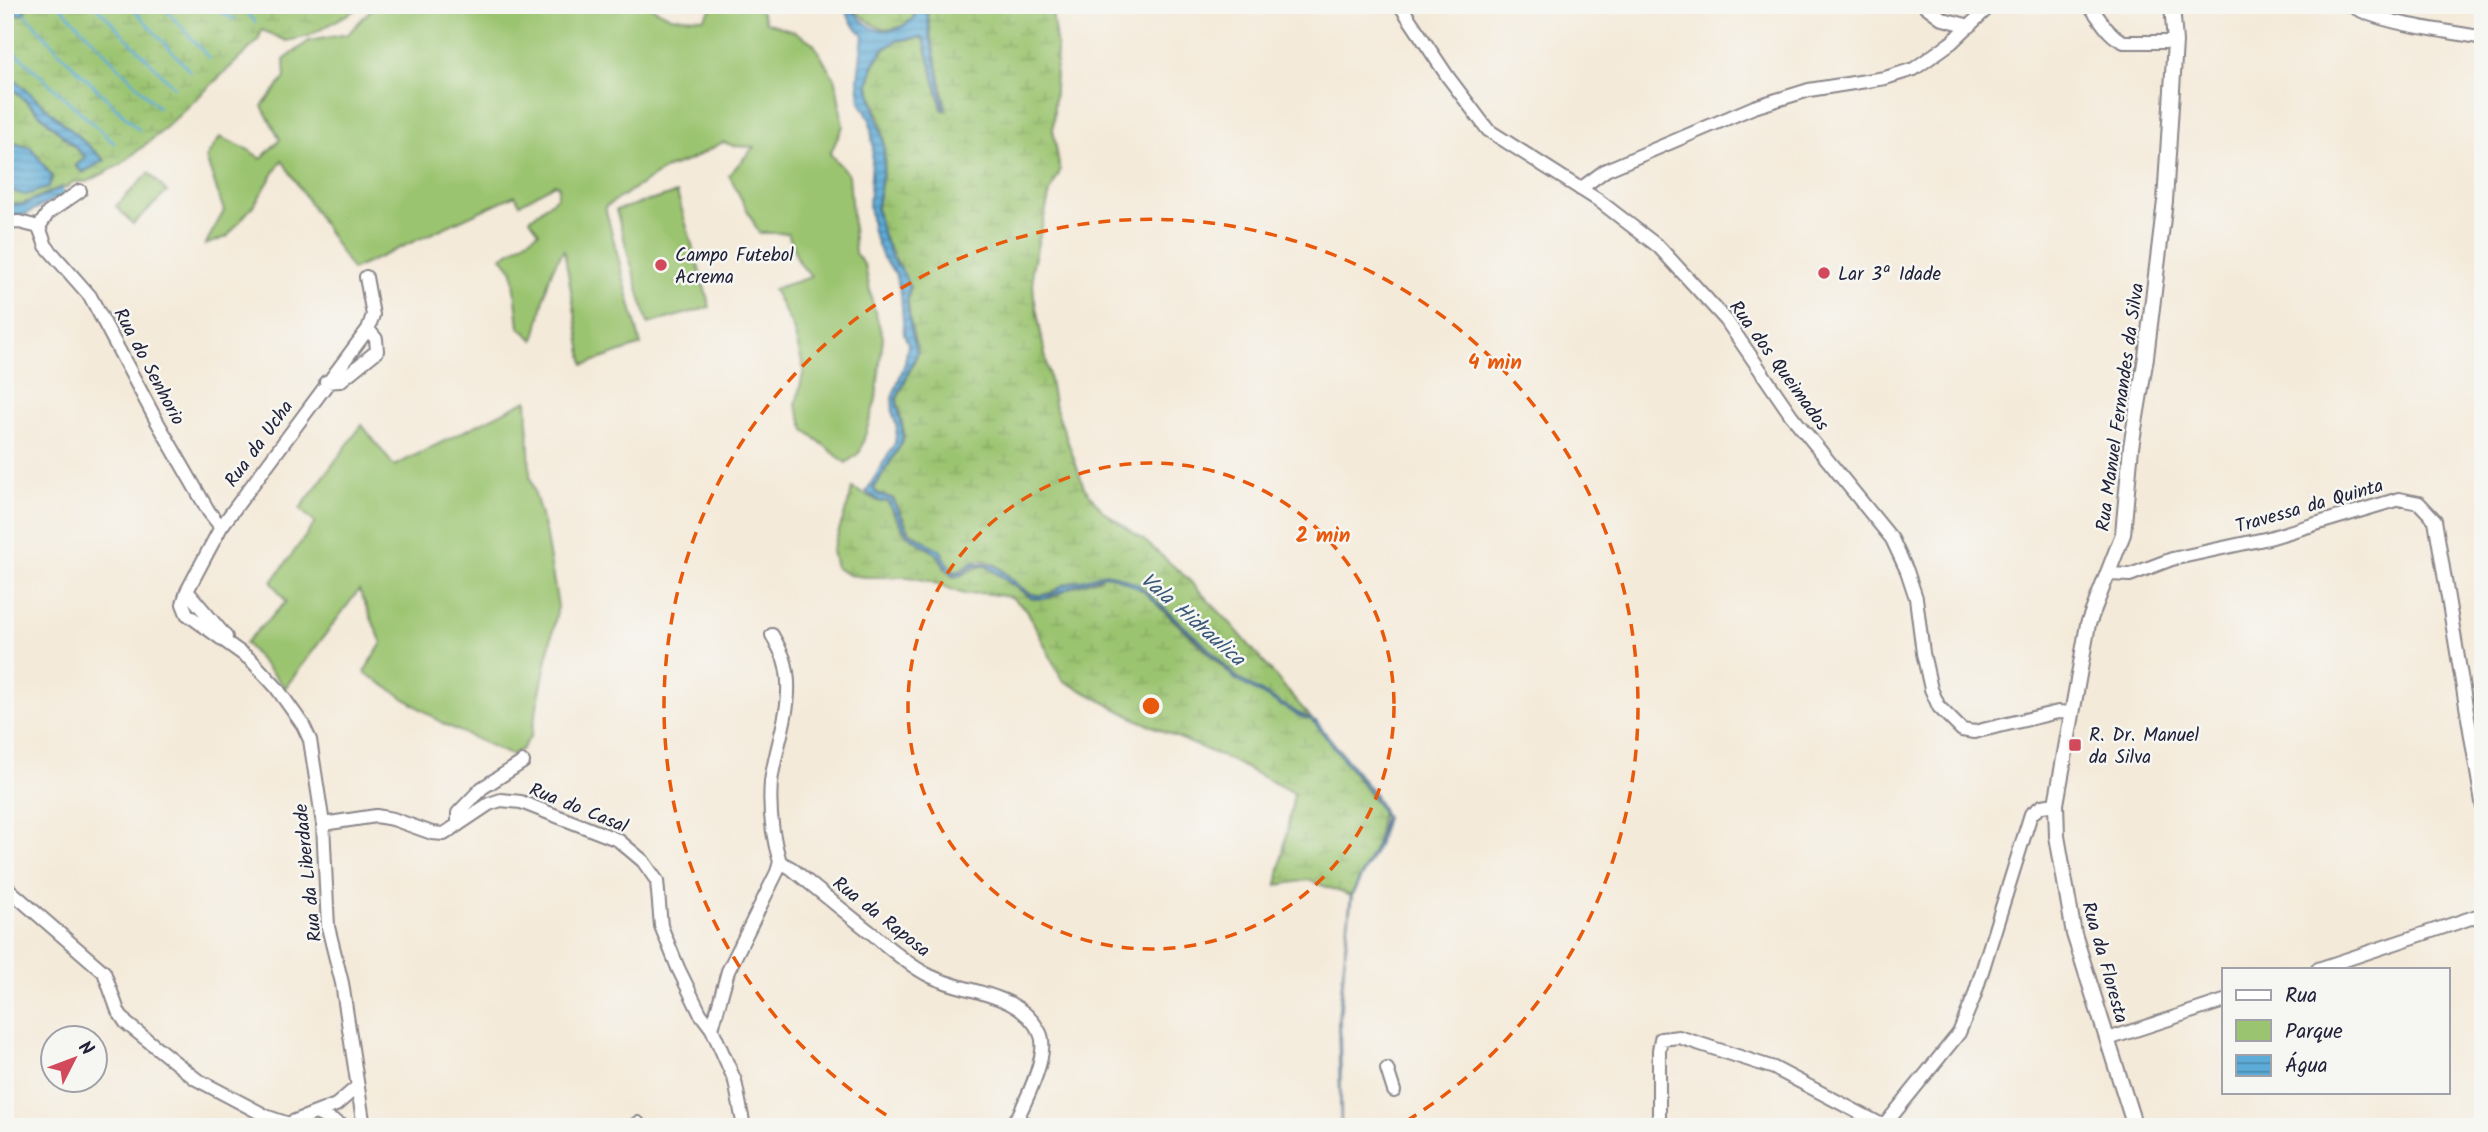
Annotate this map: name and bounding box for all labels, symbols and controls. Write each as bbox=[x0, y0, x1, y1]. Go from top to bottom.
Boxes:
place label: Campo Futebol Acrema bbox=[675, 241, 794, 293]
marker: Campo Futebol Acrema bbox=[653, 257, 669, 273]
place label: Lar 3ª Idade bbox=[1838, 260, 1941, 290]
marker: Lar 3ª Idade bbox=[1816, 265, 1832, 281]
street label: Rua Manuel Fernandes da Silva bbox=[2089, 281, 2153, 533]
street label: Rua dos Queimados bbox=[1721, 295, 1836, 438]
street label: Rua do Senhorio bbox=[105, 303, 192, 431]
text: 4 min bbox=[1468, 347, 1522, 380]
street label: Rua da Ucha bbox=[218, 394, 302, 494]
street label: Travessa da Quinta bbox=[2232, 471, 2387, 542]
text: 2 min bbox=[1296, 520, 1350, 553]
water label: Vala Hidraulica bbox=[1132, 565, 1253, 676]
centre of rings bbox=[1139, 694, 1163, 718]
place label: R. Dr. Manuel da Silva bbox=[2089, 721, 2200, 773]
marker: R. Dr. Manuel da Silva bbox=[2067, 737, 2083, 753]
street label: Rua do Casal bbox=[524, 775, 633, 842]
street label: Rua da Liberdade bbox=[287, 802, 331, 943]
street label: Rua da Raposa bbox=[825, 870, 936, 966]
street label: Rua da Floresta bbox=[2072, 898, 2136, 1027]
legend bbox=[2222, 968, 2450, 1094]
text: Rua bbox=[2285, 980, 2317, 1013]
text: Parque bbox=[2285, 1016, 2343, 1049]
north arrow bbox=[38, 1024, 108, 1094]
text: N bbox=[70, 1034, 100, 1063]
text: Água bbox=[2285, 1050, 2328, 1083]

